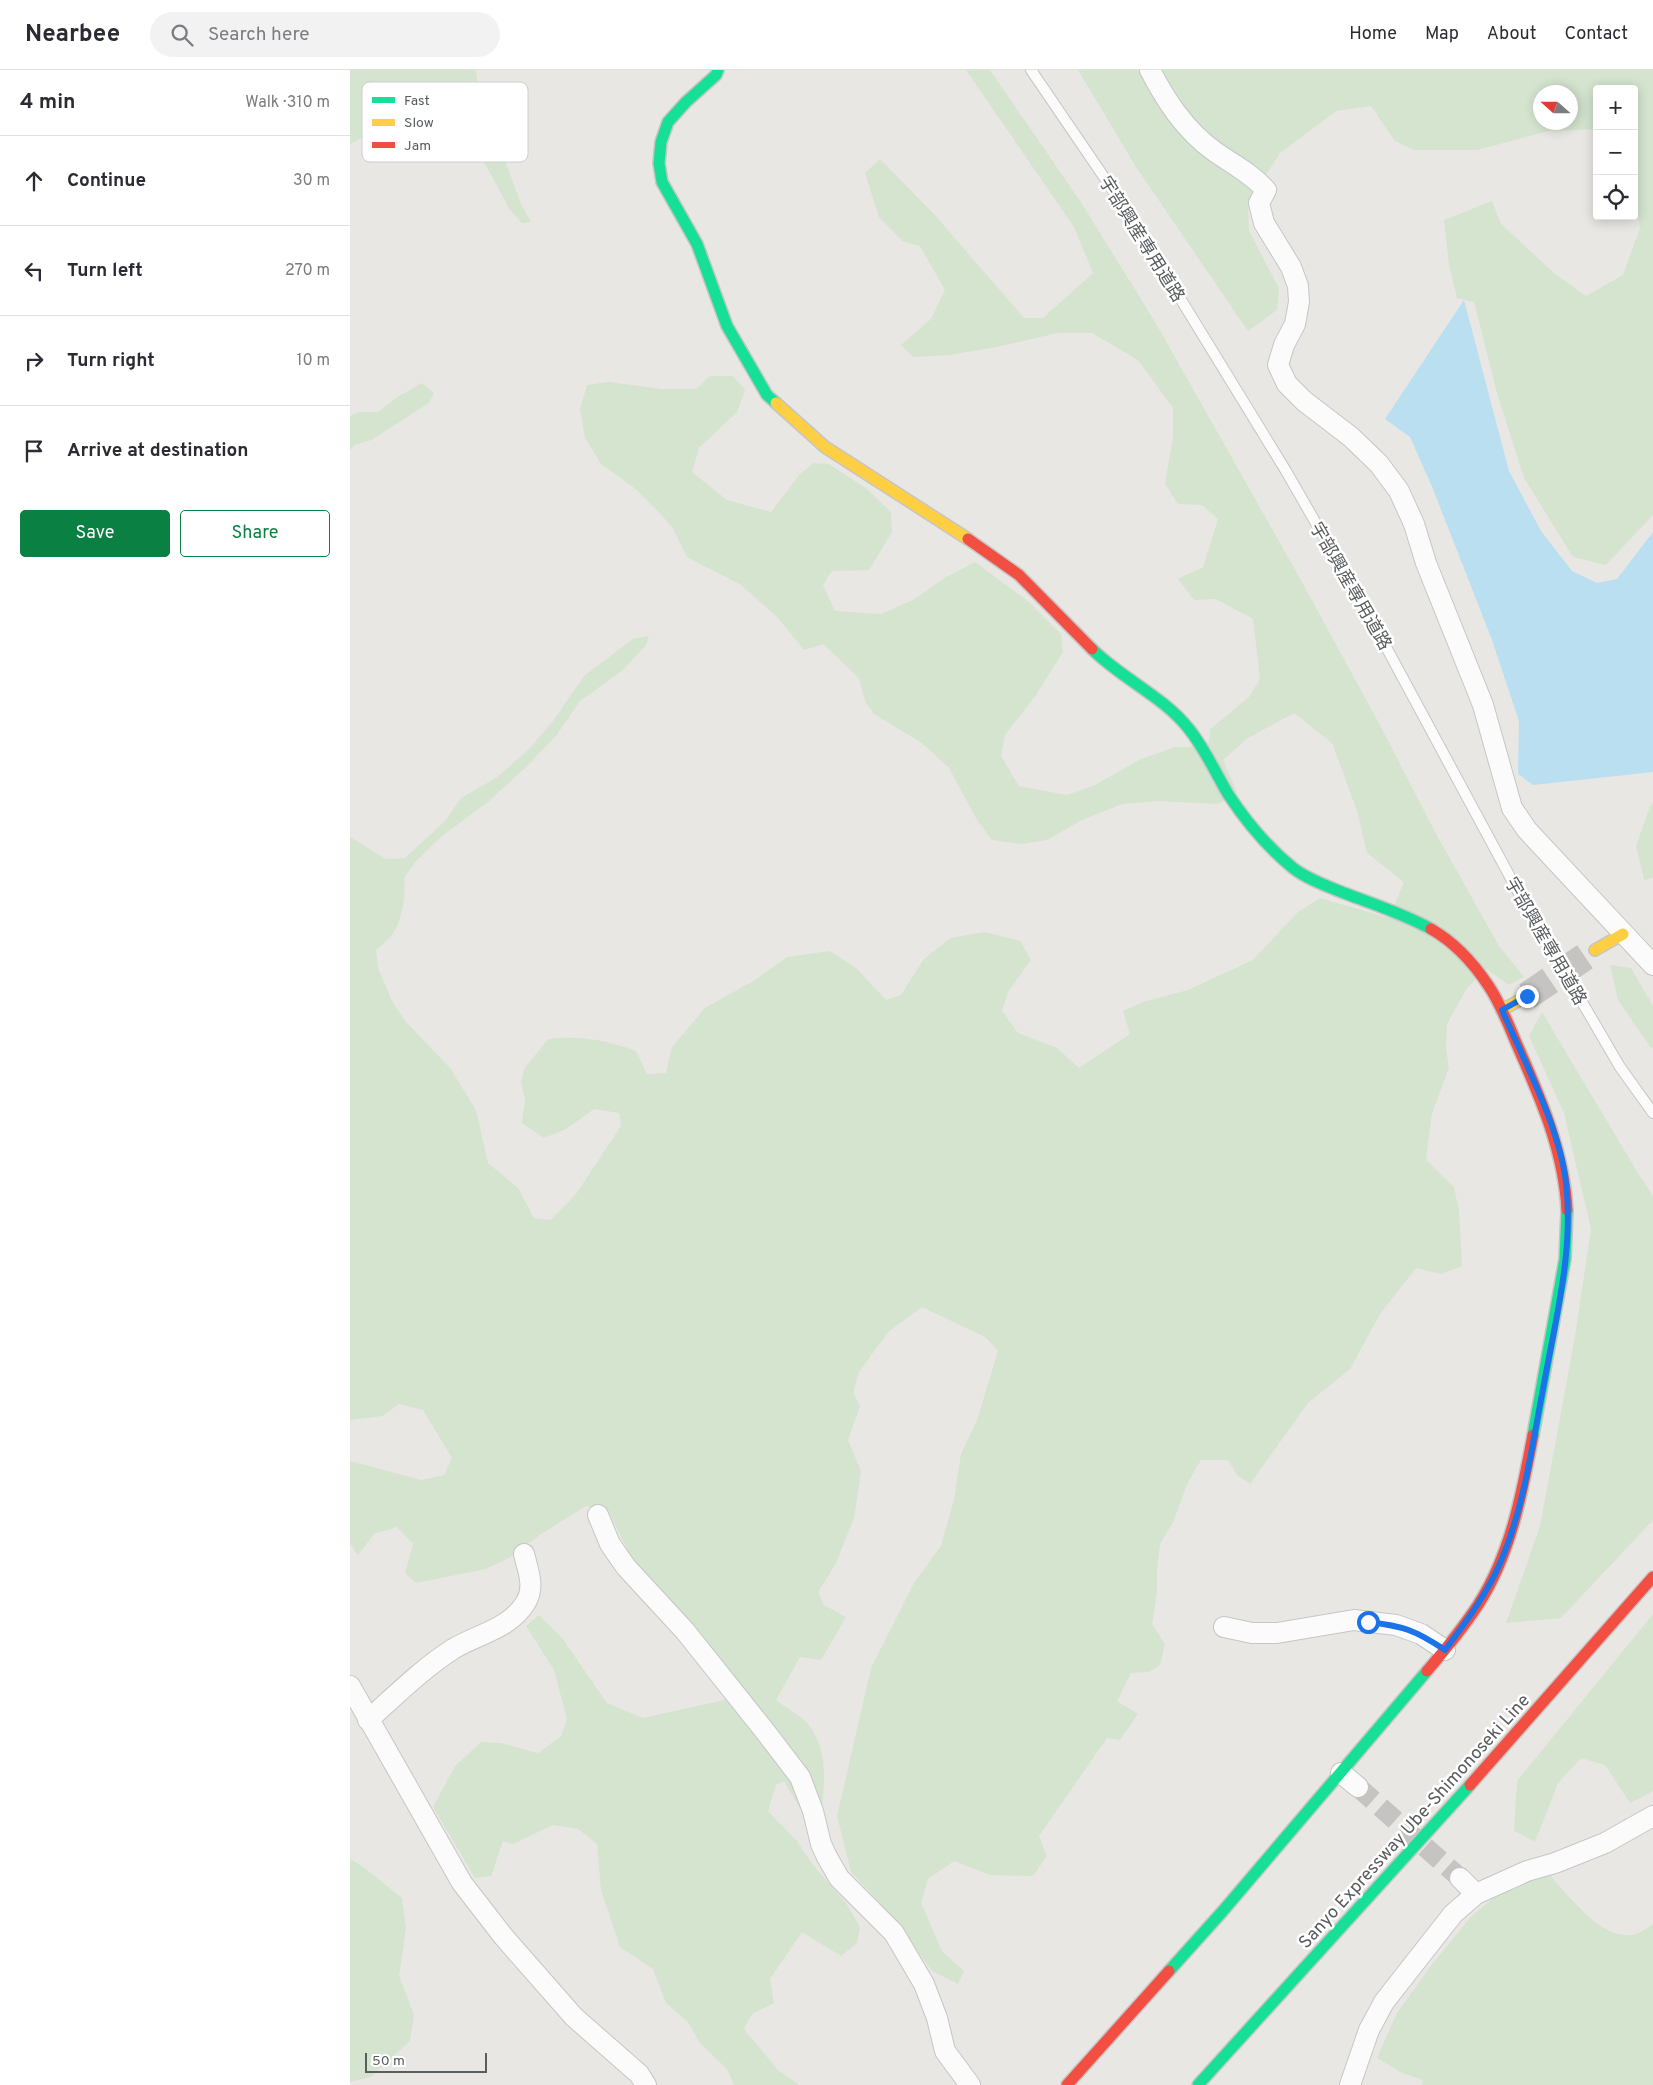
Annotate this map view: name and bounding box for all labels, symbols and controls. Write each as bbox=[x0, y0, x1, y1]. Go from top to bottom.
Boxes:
search box bbox=[150, 12, 500, 57]
text: Nearbee bbox=[25, 20, 120, 50]
icon: search bbox=[168, 21, 196, 49]
text: Search here bbox=[208, 23, 310, 47]
text: Home bbox=[1349, 23, 1397, 46]
text: Map bbox=[1425, 23, 1459, 46]
text: About bbox=[1487, 23, 1536, 46]
text: Contact bbox=[1564, 23, 1628, 46]
legend bbox=[362, 82, 528, 162]
north arrow bbox=[1533, 85, 1578, 130]
map controls bbox=[1593, 85, 1638, 220]
button: + bbox=[1593, 85, 1638, 130]
text: 4 min bbox=[20, 89, 76, 116]
text: Walk · 310 m bbox=[245, 93, 330, 113]
text: Fast bbox=[404, 93, 430, 110]
text: Slow bbox=[404, 115, 434, 132]
button: − bbox=[1593, 130, 1638, 175]
text: Jam bbox=[404, 138, 431, 155]
icon: ahead bbox=[20, 167, 48, 195]
text: Continue bbox=[67, 169, 146, 193]
text: 30 m bbox=[293, 171, 330, 191]
street label: 宇部興産専用道路 bbox=[1093, 173, 1189, 307]
button: locate bbox=[1593, 175, 1638, 220]
icon: left bbox=[20, 257, 48, 285]
text: Turn left bbox=[67, 259, 143, 283]
text: 270 m bbox=[285, 261, 330, 281]
icon: right bbox=[20, 347, 48, 375]
text: Turn right bbox=[67, 349, 155, 373]
text: 10 m bbox=[296, 351, 330, 371]
icon: arrive bbox=[20, 437, 48, 465]
text: Arrive at destination bbox=[67, 439, 248, 463]
button: Save bbox=[20, 510, 170, 557]
button: Share bbox=[180, 510, 330, 557]
street label: 宇部興産専用道路 bbox=[1304, 519, 1396, 655]
street label: 宇部興産専用道路 bbox=[1499, 874, 1591, 1010]
route end bbox=[1516, 985, 1539, 1008]
route start bbox=[1357, 1611, 1380, 1634]
street label: Sanyo Expressway Ube-Shimonoseki Line bbox=[1294, 1690, 1536, 1954]
scale bar bbox=[365, 2050, 488, 2073]
text: 50 m bbox=[372, 2053, 405, 2070]

